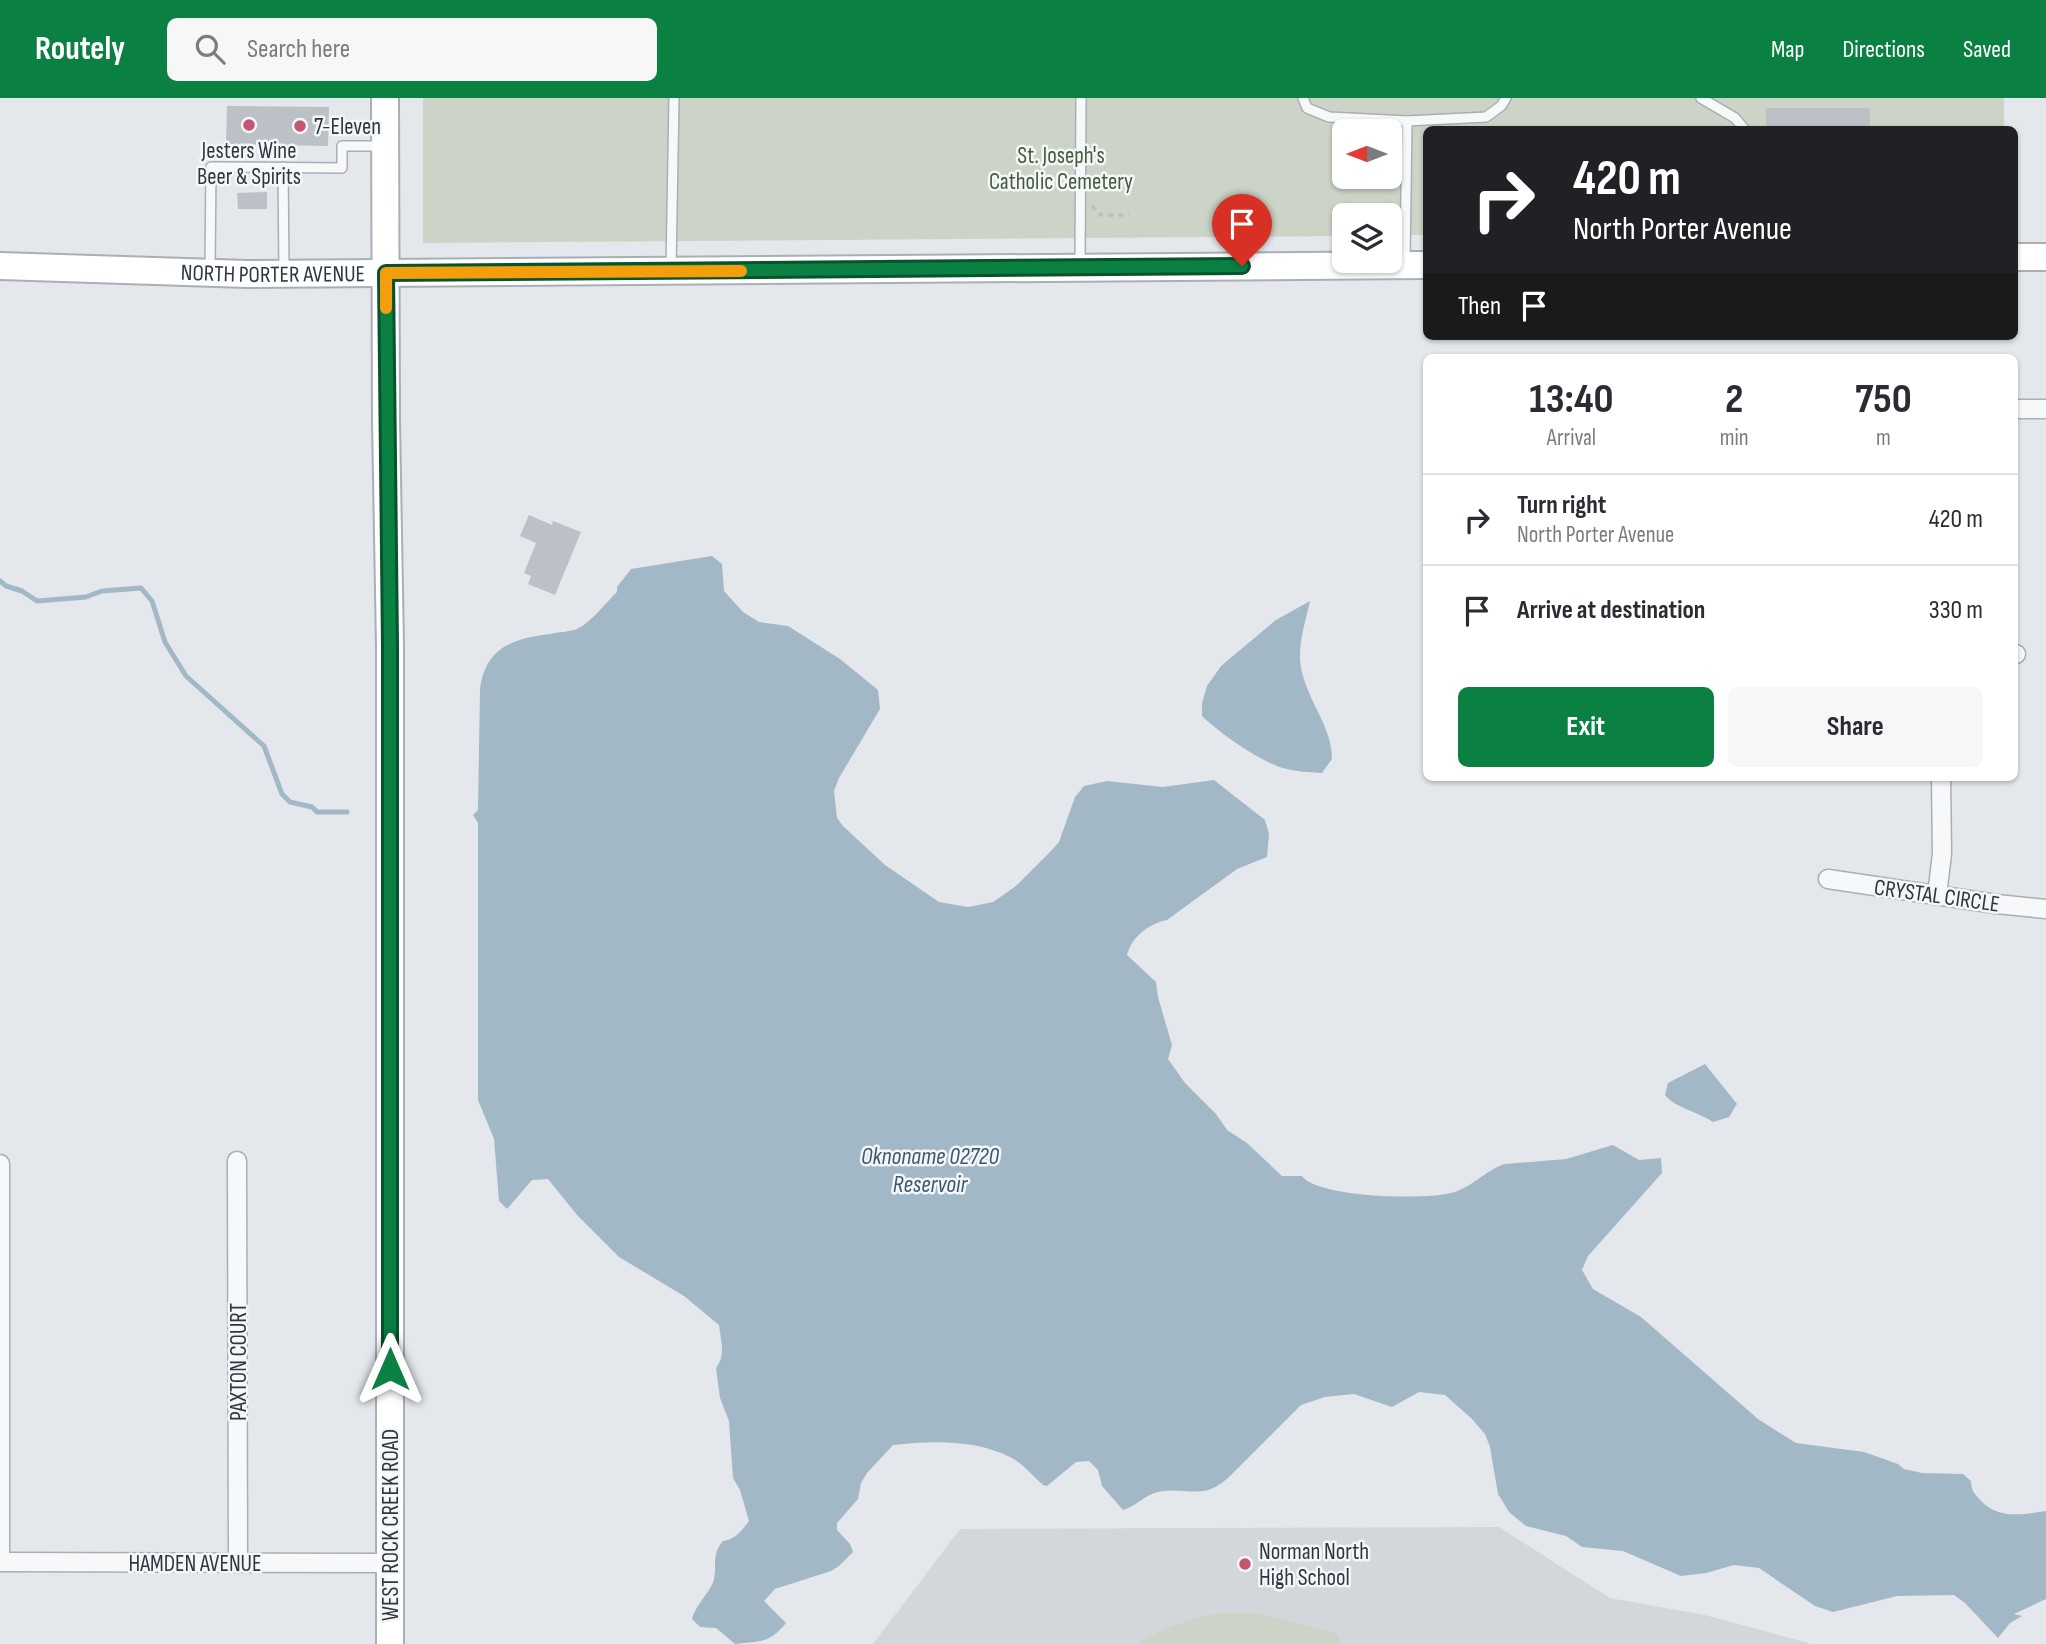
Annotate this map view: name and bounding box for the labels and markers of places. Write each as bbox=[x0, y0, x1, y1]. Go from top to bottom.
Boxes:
place label: 7-Eleven bbox=[314, 113, 381, 141]
marker: Jesters Wine Beer & Spirits bbox=[241, 117, 257, 133]
marker: 7-Eleven bbox=[292, 118, 308, 134]
place label: Jesters Wine Beer & Spirits bbox=[197, 137, 301, 191]
pin bbox=[1212, 194, 1272, 266]
place label: Norman North High School bbox=[1259, 1538, 1369, 1592]
marker: Norman North High School bbox=[1237, 1556, 1253, 1572]

